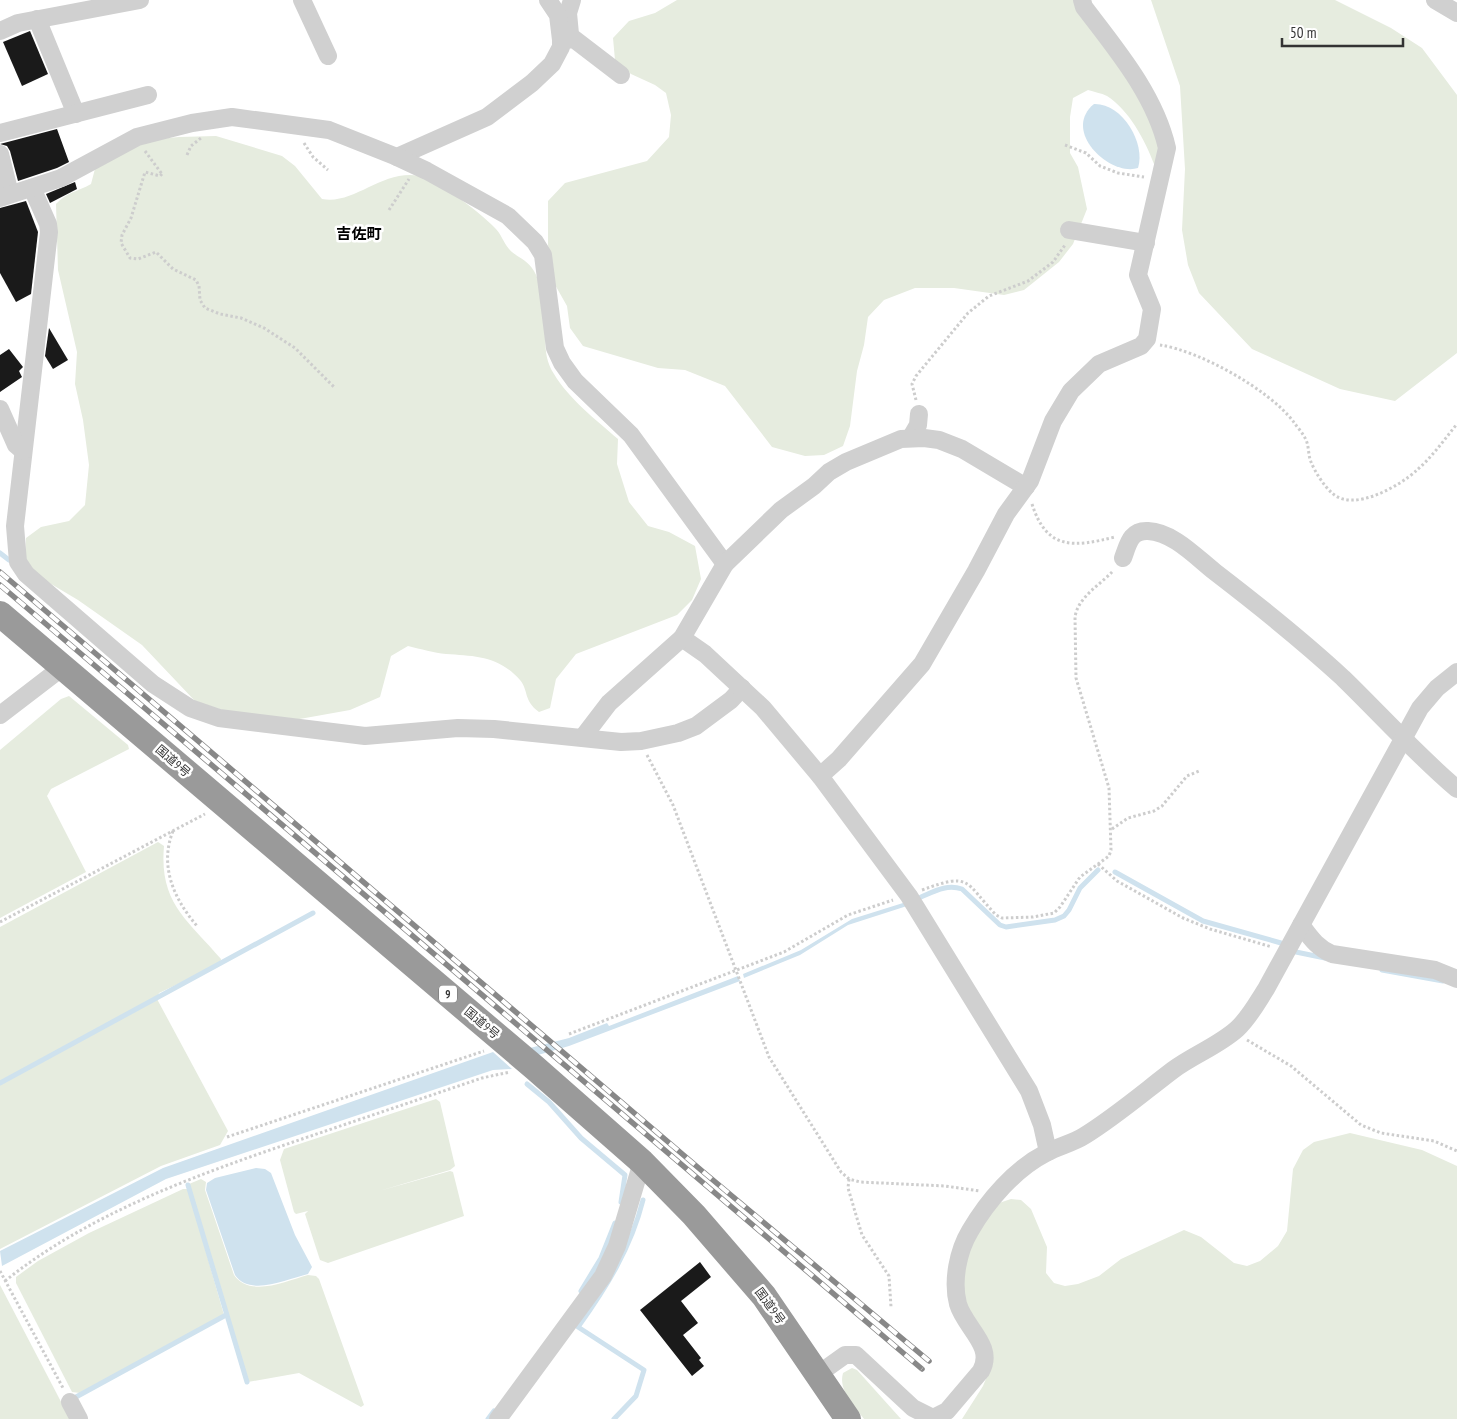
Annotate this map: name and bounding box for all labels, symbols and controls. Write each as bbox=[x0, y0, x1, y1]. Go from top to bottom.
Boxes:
scale bar bbox=[1282, 15, 1403, 47]
text: 50 m bbox=[1290, 23, 1316, 42]
district label: 吉佐町 bbox=[336, 224, 382, 243]
street label: 国道9号 bbox=[153, 741, 194, 780]
road number: 9 bbox=[439, 986, 457, 1002]
street label: 国道9号 bbox=[462, 1004, 503, 1042]
street label: 国道9号 bbox=[752, 1285, 789, 1327]

